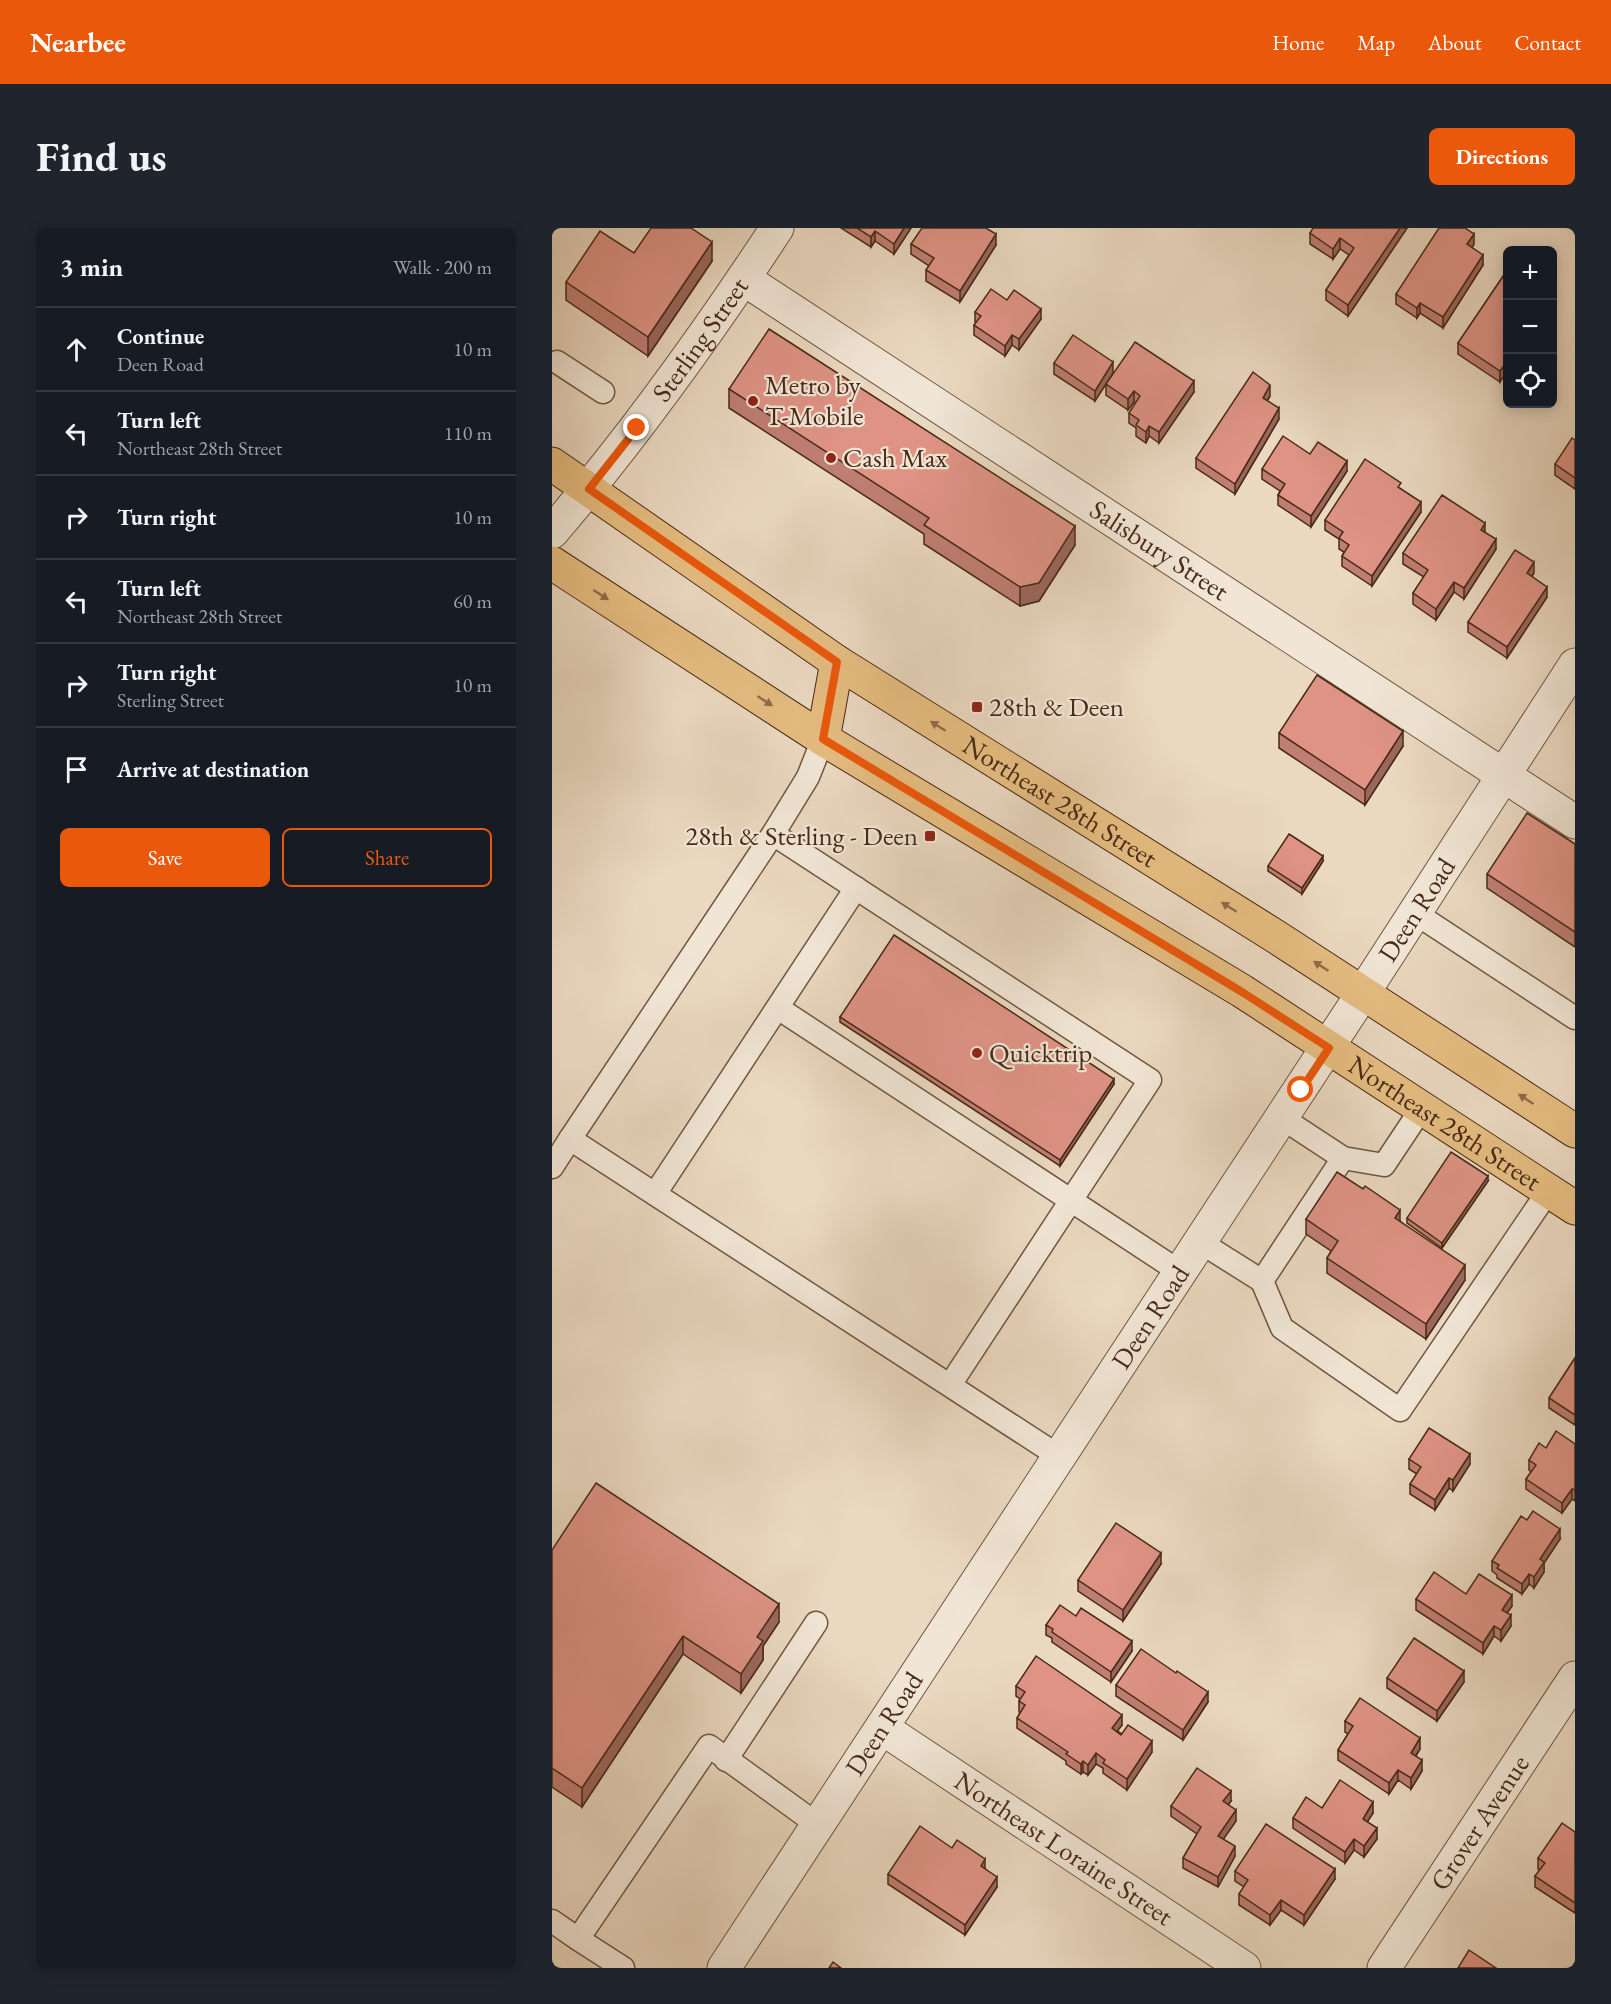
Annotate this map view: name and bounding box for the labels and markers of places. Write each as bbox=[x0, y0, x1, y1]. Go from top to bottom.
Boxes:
place label: Metro by T-Mobile bbox=[765, 367, 864, 433]
marker: Metro by T-Mobile bbox=[746, 394, 760, 408]
place label: Cash Max bbox=[843, 440, 948, 475]
marker: Cash Max bbox=[824, 451, 838, 465]
place label: 28th & Deen bbox=[989, 689, 1124, 724]
marker: 28th & Deen bbox=[970, 700, 984, 714]
place label: 28th & Sterling - Deen bbox=[685, 818, 918, 853]
marker: 28th & Sterling - Deen bbox=[923, 829, 937, 843]
place label: Quicktrip bbox=[989, 1035, 1092, 1070]
marker: Quicktrip bbox=[970, 1046, 984, 1060]

